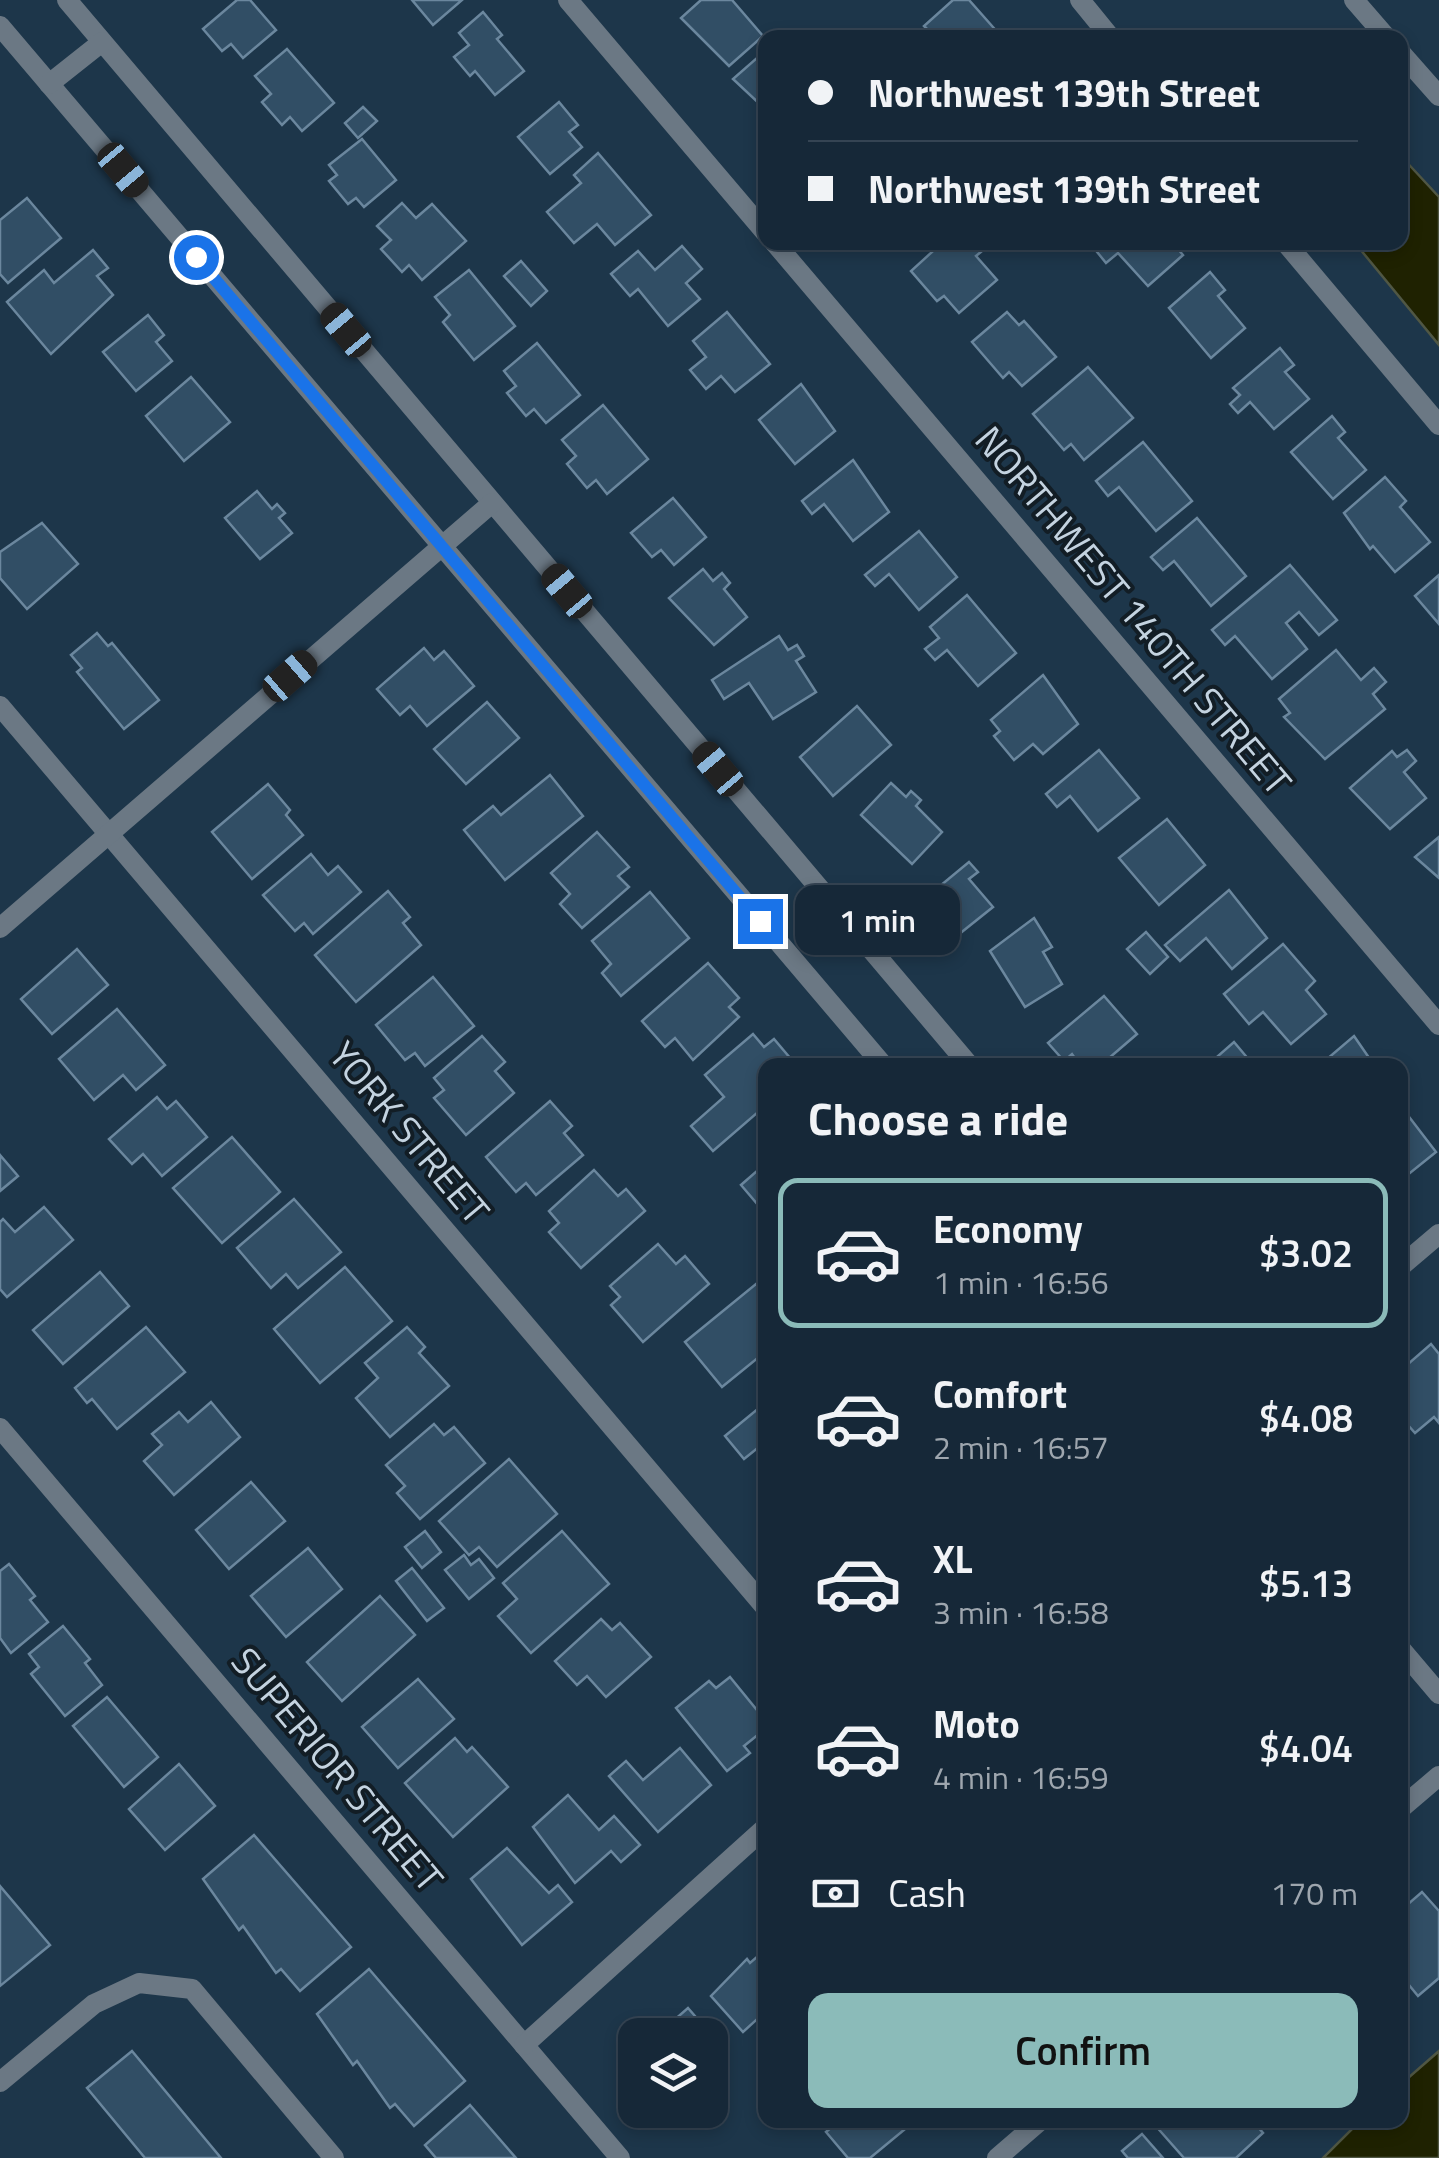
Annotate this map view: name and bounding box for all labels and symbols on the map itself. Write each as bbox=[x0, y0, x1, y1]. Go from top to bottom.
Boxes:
car bbox=[92, 137, 154, 203]
route start bbox=[174, 235, 219, 280]
car bbox=[315, 297, 377, 363]
street label: NORTHWEST 140TH STREET bbox=[962, 413, 1306, 808]
car bbox=[536, 558, 598, 624]
car bbox=[258, 645, 322, 707]
car bbox=[687, 736, 749, 802]
callout: 1 min bbox=[795, 886, 960, 956]
route end bbox=[738, 899, 783, 944]
street label: YORK STREET bbox=[316, 1028, 504, 1237]
street label: SUPERIOR STREET bbox=[218, 1634, 458, 1905]

